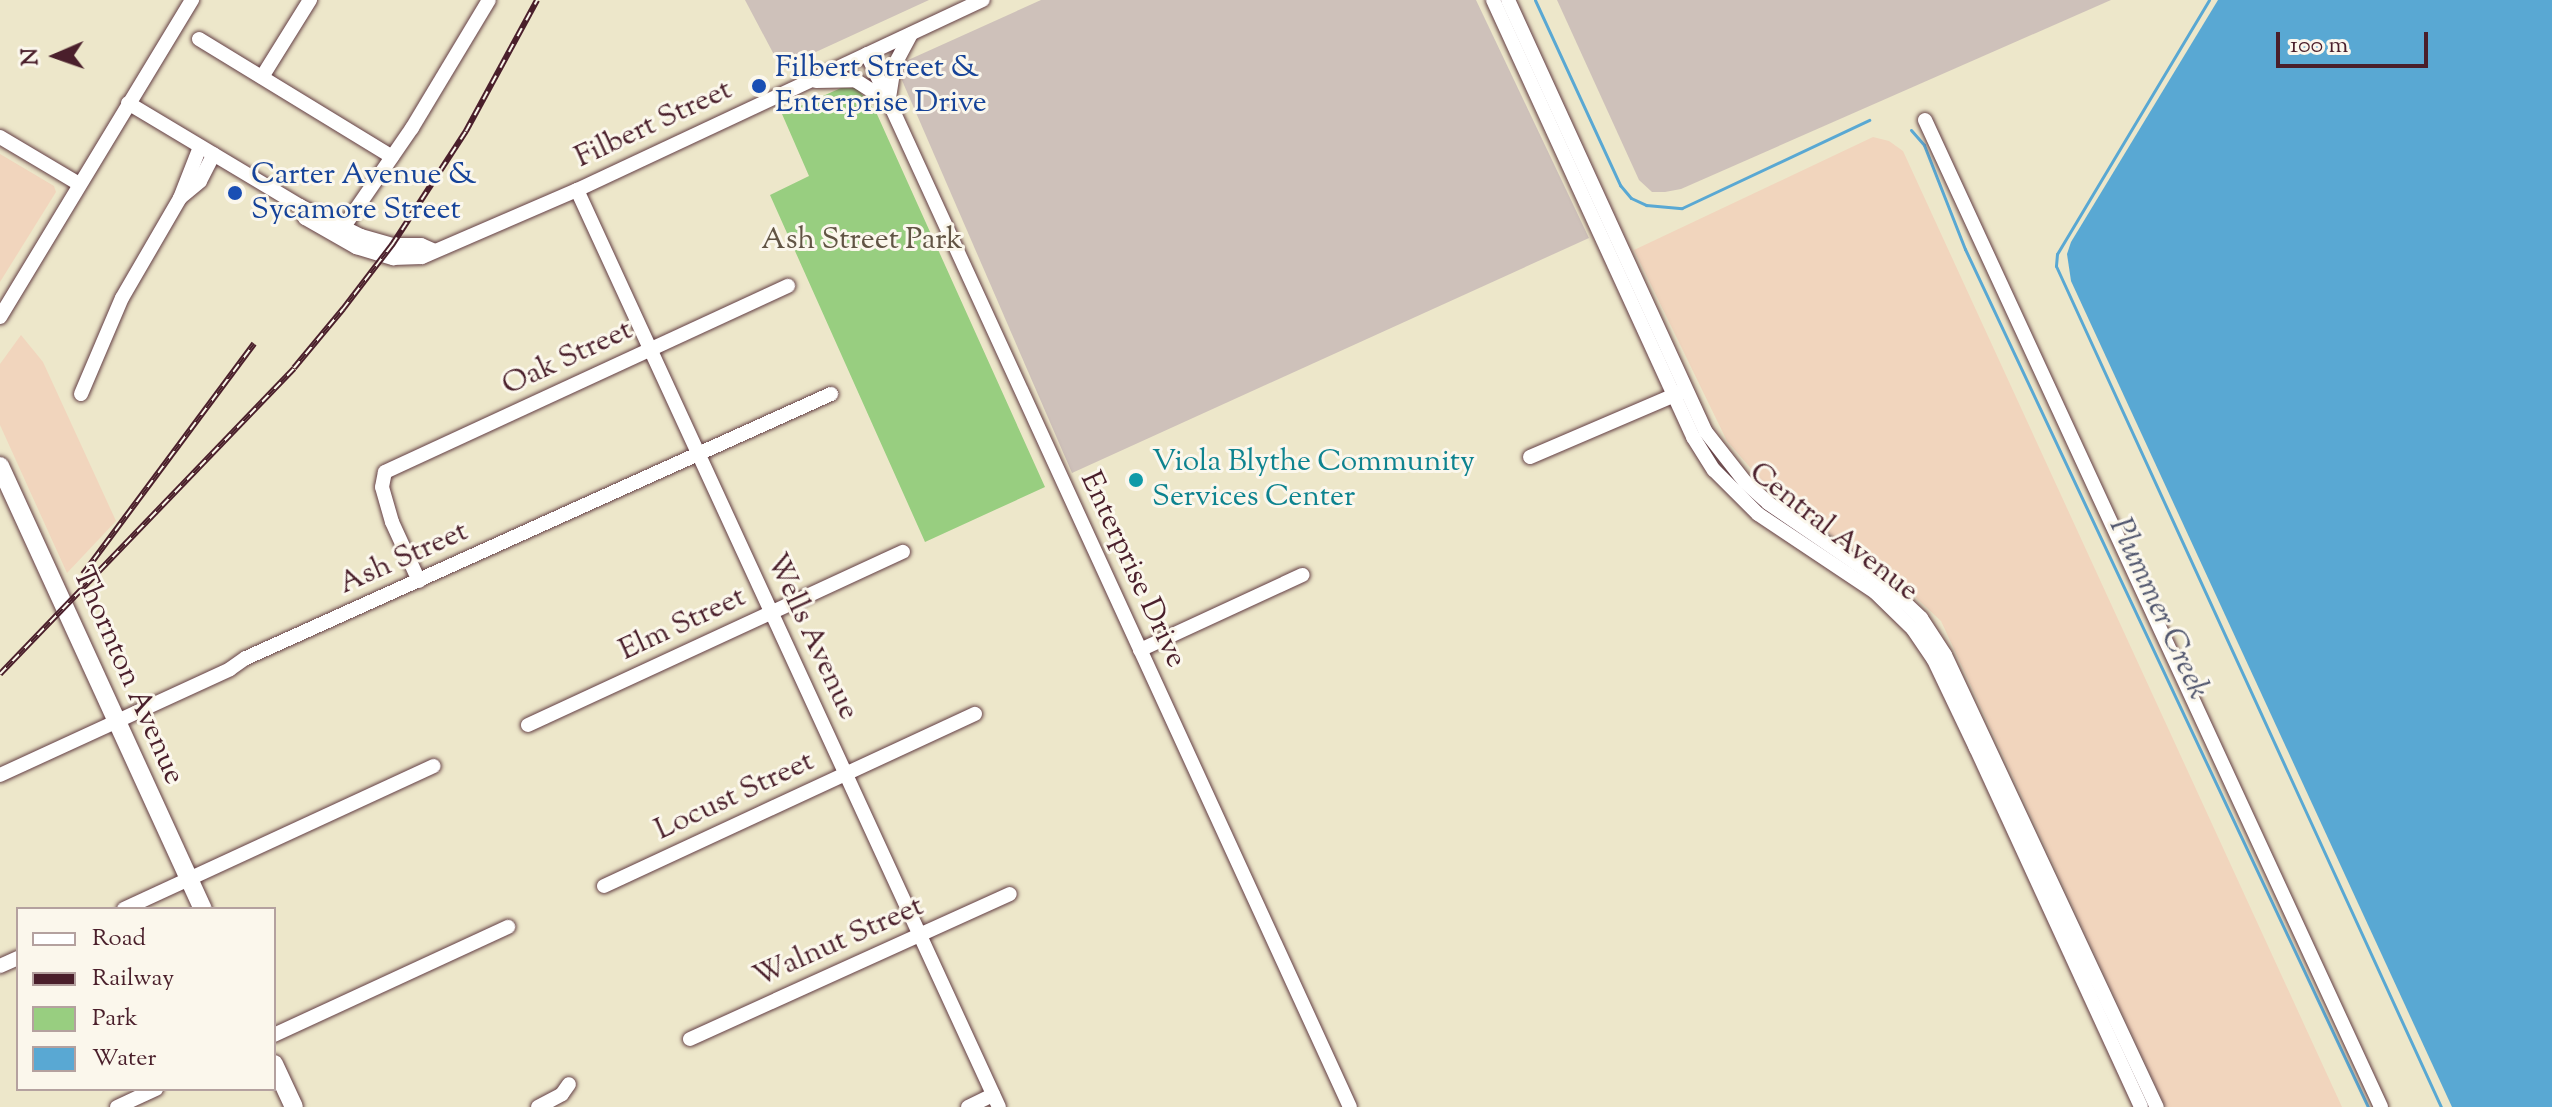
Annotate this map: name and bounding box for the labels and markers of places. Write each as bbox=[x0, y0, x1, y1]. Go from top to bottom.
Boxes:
place label: Filbert Street & Enterprise Drive bbox=[775, 51, 987, 122]
marker: Filbert Street & Enterprise Drive bbox=[750, 77, 768, 95]
place label: Carter Avenue & Sycamore Street bbox=[251, 158, 476, 228]
marker: Carter Avenue & Sycamore Street bbox=[226, 184, 244, 202]
place label: Viola Blythe Community Services Center bbox=[1152, 445, 1475, 516]
marker: Viola Blythe Community Services Center bbox=[1127, 471, 1145, 489]

